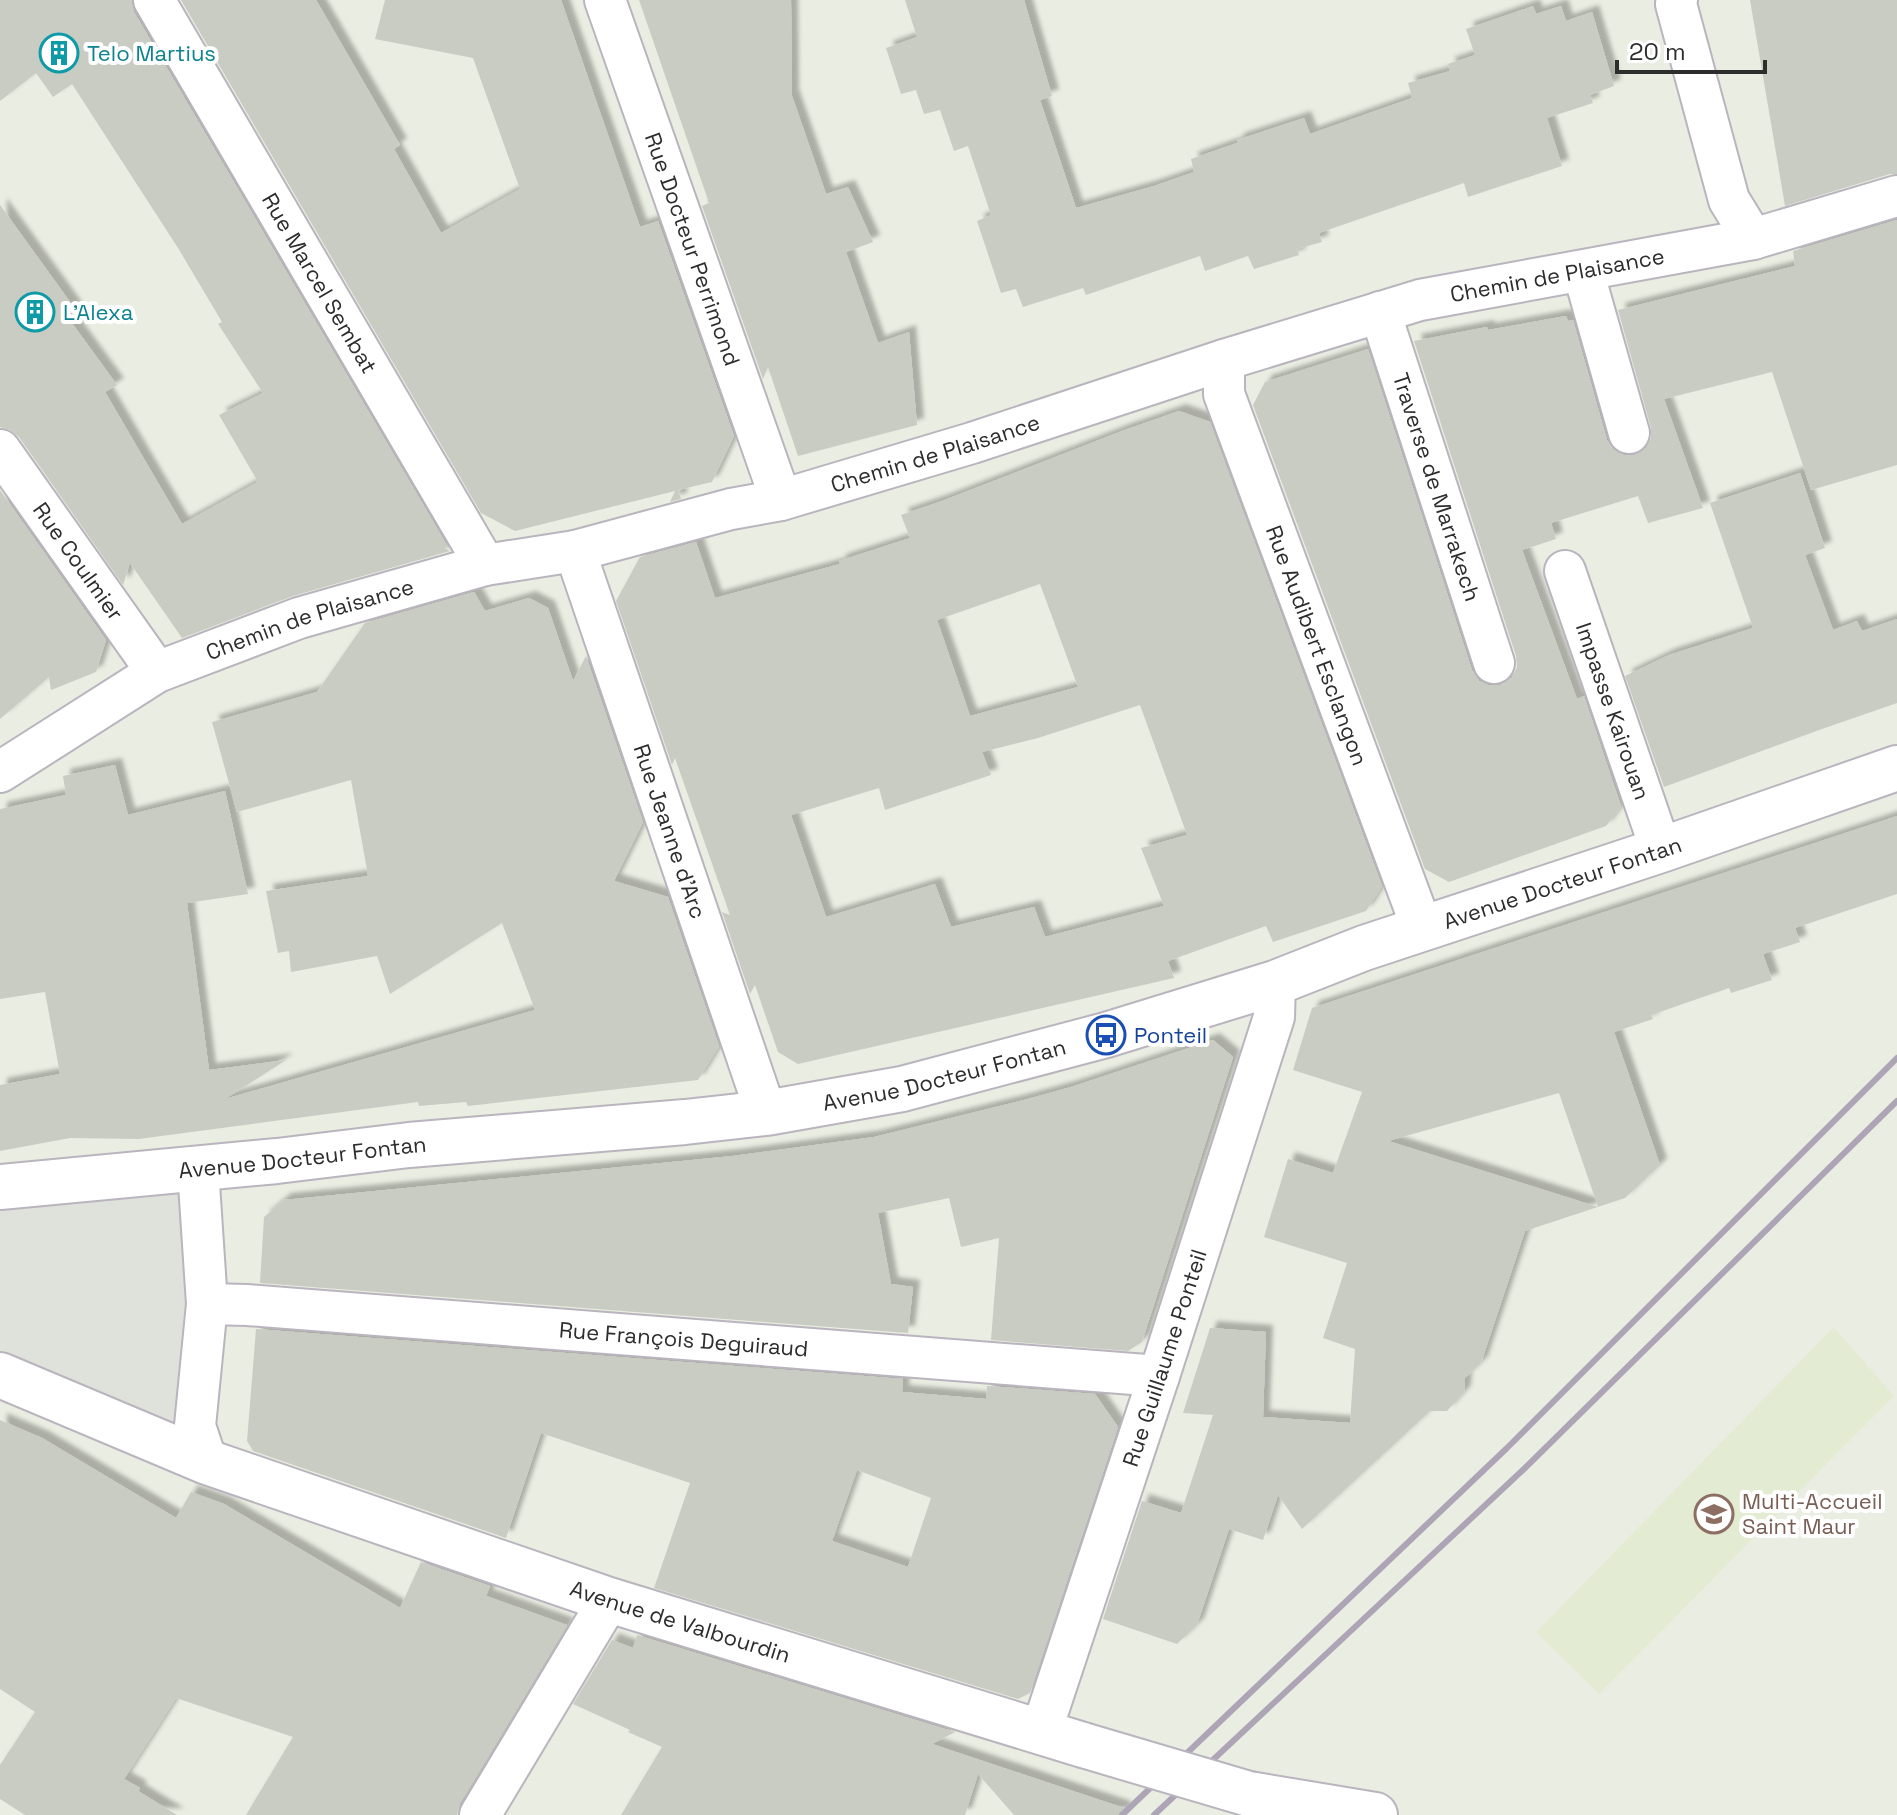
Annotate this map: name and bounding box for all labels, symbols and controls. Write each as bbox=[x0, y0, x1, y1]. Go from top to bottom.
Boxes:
scale bar bbox=[1617, 24, 1765, 74]
building icon: Telo Martius bbox=[38, 32, 80, 74]
text: 20 m bbox=[1629, 36, 1686, 67]
place label: Telo Martius bbox=[87, 39, 216, 67]
street label: Rue Docteur Perrimond bbox=[639, 129, 747, 369]
street label: Rue Marcel Sembat bbox=[256, 188, 384, 378]
street label: Chemin de Plaisance bbox=[1448, 242, 1667, 308]
building icon: L'Alexa bbox=[14, 291, 56, 333]
place label: L'Alexa bbox=[63, 298, 134, 326]
street label: Traverse de Marrakech bbox=[1387, 369, 1487, 605]
street label: Chemin de Plaisance bbox=[827, 408, 1043, 498]
street label: Rue Coulmier bbox=[27, 497, 130, 626]
street label: Rue Audibert Esclangon bbox=[1260, 521, 1374, 769]
street label: Chemin de Plaisance bbox=[202, 572, 417, 666]
street label: Impasse Kairouan bbox=[1570, 619, 1657, 803]
street label: Rue Jeanne d'Arc bbox=[628, 740, 713, 922]
street label: Avenue Docteur Fontan bbox=[1440, 830, 1685, 935]
bus stop icon: Ponteil bbox=[1085, 1014, 1127, 1056]
place label: Ponteil bbox=[1134, 1021, 1207, 1049]
street label: Avenue Docteur Fontan bbox=[820, 1032, 1069, 1117]
street label: Avenue Docteur Fontan bbox=[177, 1130, 428, 1184]
street label: Rue Guillaume Ponteil bbox=[1116, 1246, 1213, 1470]
street label: Rue François Deguiraud bbox=[558, 1315, 809, 1363]
place label: Multi-Accueil Saint Maur bbox=[1742, 1487, 1883, 1540]
school or university icon: Multi-Accueil Saint Maur bbox=[1693, 1493, 1735, 1535]
street label: Avenue de Valbourdin bbox=[567, 1574, 794, 1669]

